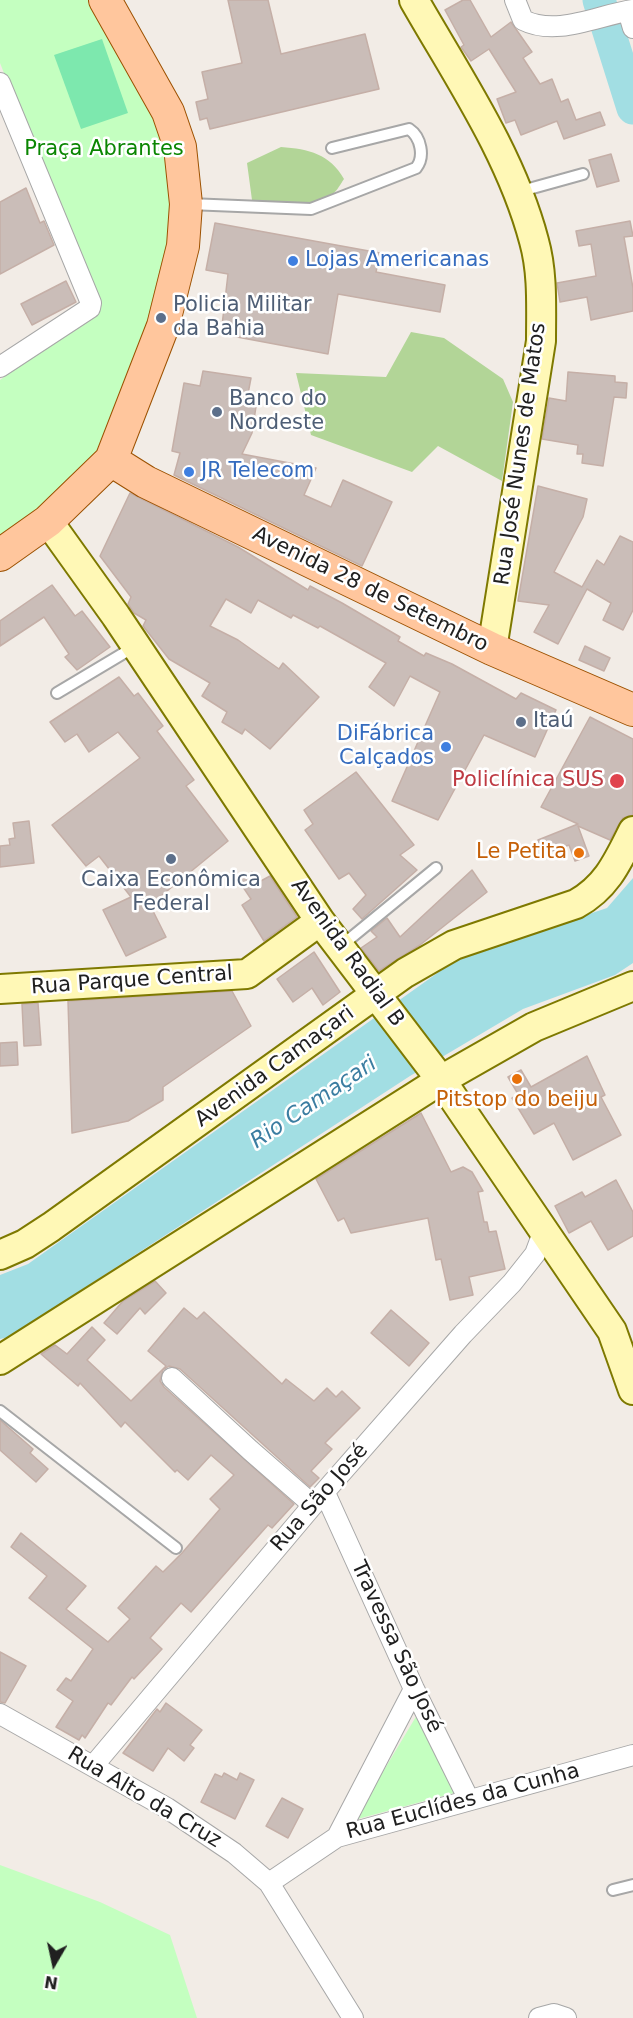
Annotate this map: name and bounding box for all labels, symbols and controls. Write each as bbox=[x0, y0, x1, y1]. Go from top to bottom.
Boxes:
park label: Praça Abrantes bbox=[24, 137, 184, 163]
place label: Lojas Americanas bbox=[305, 248, 489, 274]
marker: Lojas Americanas bbox=[286, 254, 300, 268]
place label: Policia Militar da Bahia bbox=[173, 293, 312, 343]
marker: Policia Militar da Bahia bbox=[154, 311, 168, 325]
street label: Rua José Nunes de Matos bbox=[490, 321, 552, 587]
place label: Banco do Nordeste bbox=[229, 387, 327, 437]
marker: Banco do Nordeste bbox=[210, 405, 224, 419]
place label: JR Telecom bbox=[201, 459, 314, 485]
marker: JR Telecom bbox=[182, 465, 196, 479]
street label: Avenida 28 de Setembro bbox=[248, 522, 492, 658]
place label: Itaú bbox=[533, 709, 574, 735]
marker: Itaú bbox=[514, 715, 528, 729]
place label: DiFábrica Calçados bbox=[337, 722, 434, 772]
marker: DiFábrica Calçados bbox=[439, 740, 453, 754]
place label: Policlínica SUS bbox=[452, 768, 604, 794]
marker: Policlínica SUS bbox=[608, 772, 626, 790]
place label: Le Petita bbox=[476, 840, 567, 866]
marker: Le Petita bbox=[572, 846, 586, 860]
marker: Caixa Econômica Federal bbox=[164, 852, 178, 866]
place label: Caixa Econômica Federal bbox=[81, 868, 261, 918]
street label: Avenida Radial B bbox=[285, 874, 409, 1032]
street label: Rua Parque Central bbox=[30, 961, 234, 1001]
street label: Avenida Camaçari bbox=[191, 1001, 359, 1133]
water label: Rio Camaçari bbox=[246, 1051, 382, 1155]
marker: Pitstop do beiju bbox=[510, 1072, 524, 1086]
place label: Pitstop do beiju bbox=[436, 1088, 598, 1114]
street label: Rua São José bbox=[266, 1439, 374, 1557]
street label: Travessa São José bbox=[345, 1557, 447, 1737]
street label: Rua Alto da Cruz bbox=[63, 1742, 225, 1854]
street label: Rua Euclídes da Cunha bbox=[344, 1759, 582, 1845]
north arrow bbox=[24, 1934, 84, 1994]
text: N bbox=[43, 1972, 59, 1993]

